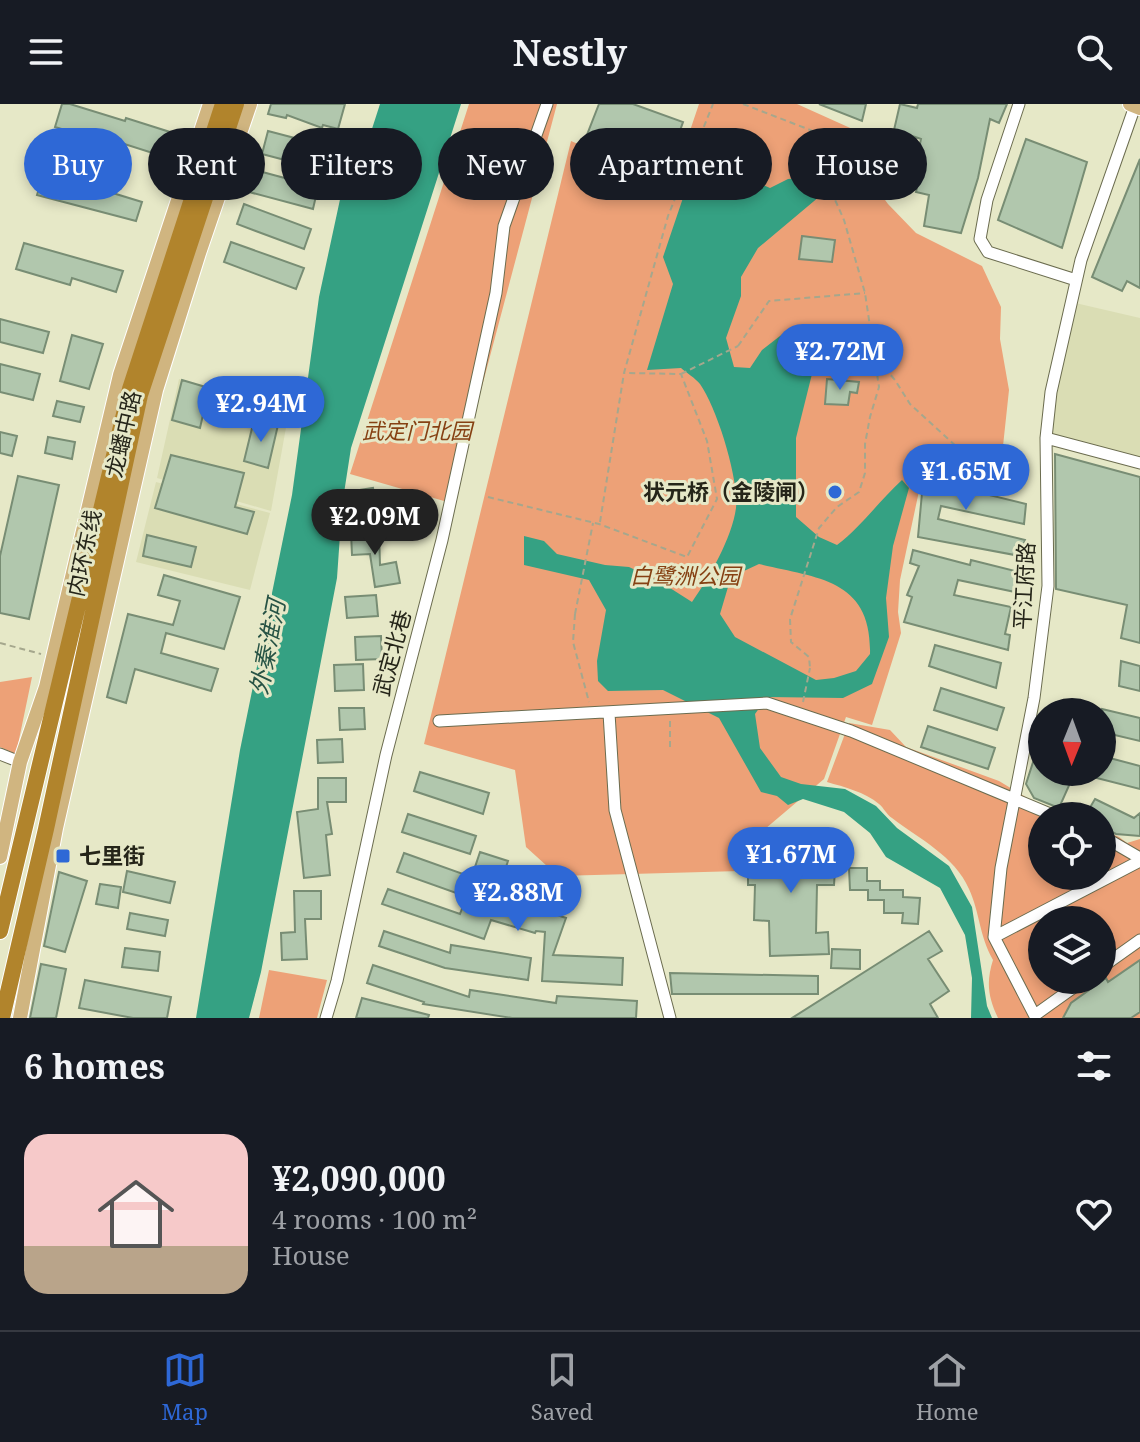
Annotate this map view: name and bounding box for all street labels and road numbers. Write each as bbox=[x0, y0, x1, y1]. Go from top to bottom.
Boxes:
street label: 龙蟠中路 bbox=[98, 388, 147, 480]
street label: 内环东线 bbox=[59, 507, 107, 599]
street label: 平江府路 bbox=[1006, 541, 1040, 631]
street label: 武定北巷 bbox=[365, 606, 417, 699]

